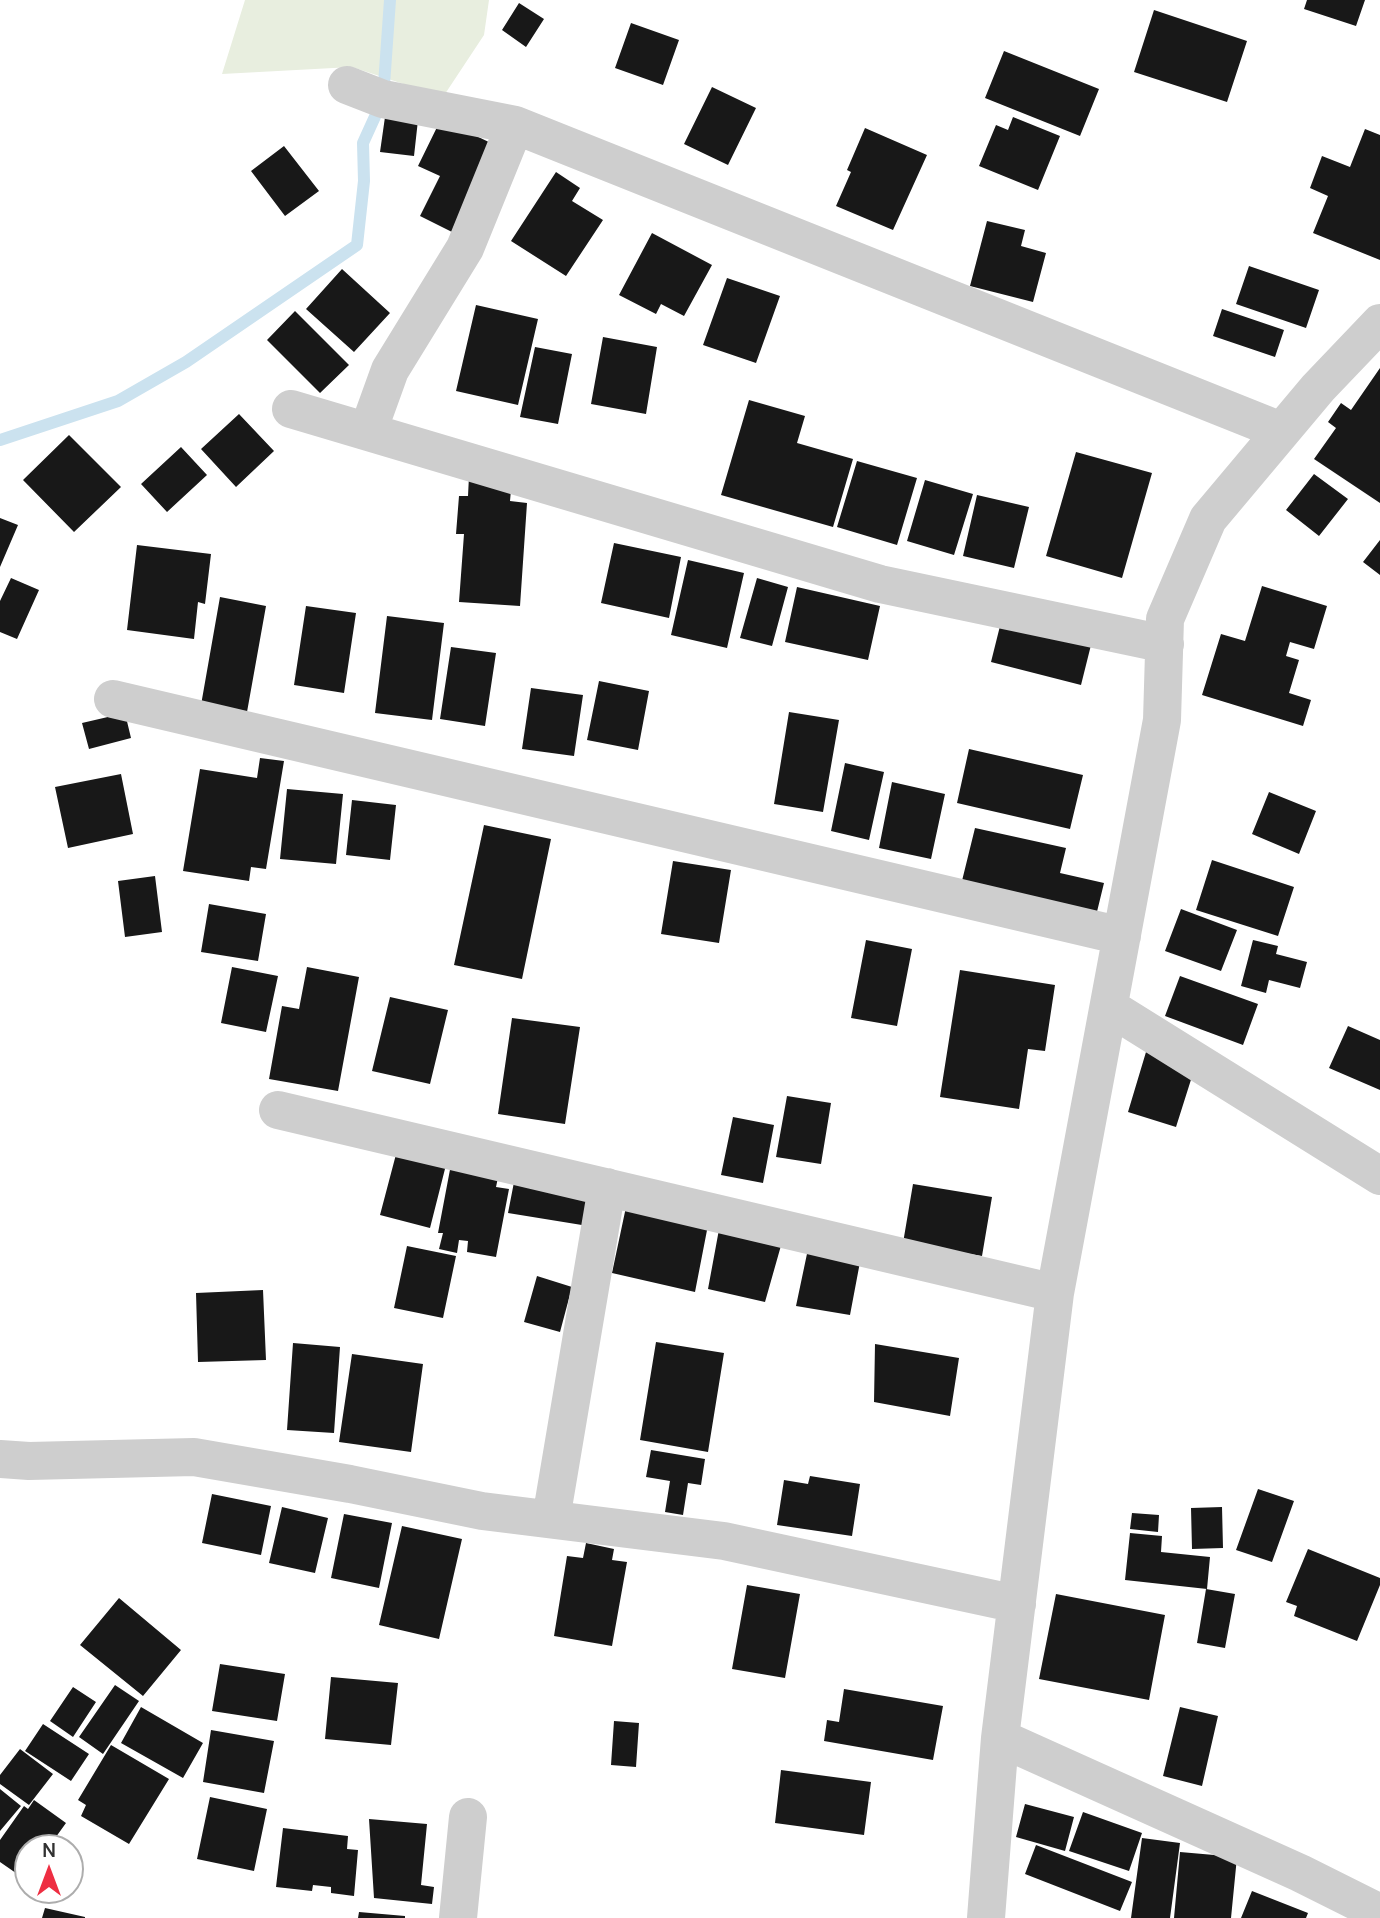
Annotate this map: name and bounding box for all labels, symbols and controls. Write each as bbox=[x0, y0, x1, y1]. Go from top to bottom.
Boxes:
north arrow bbox=[14, 1834, 84, 1904]
text: N bbox=[42, 1837, 56, 1863]

